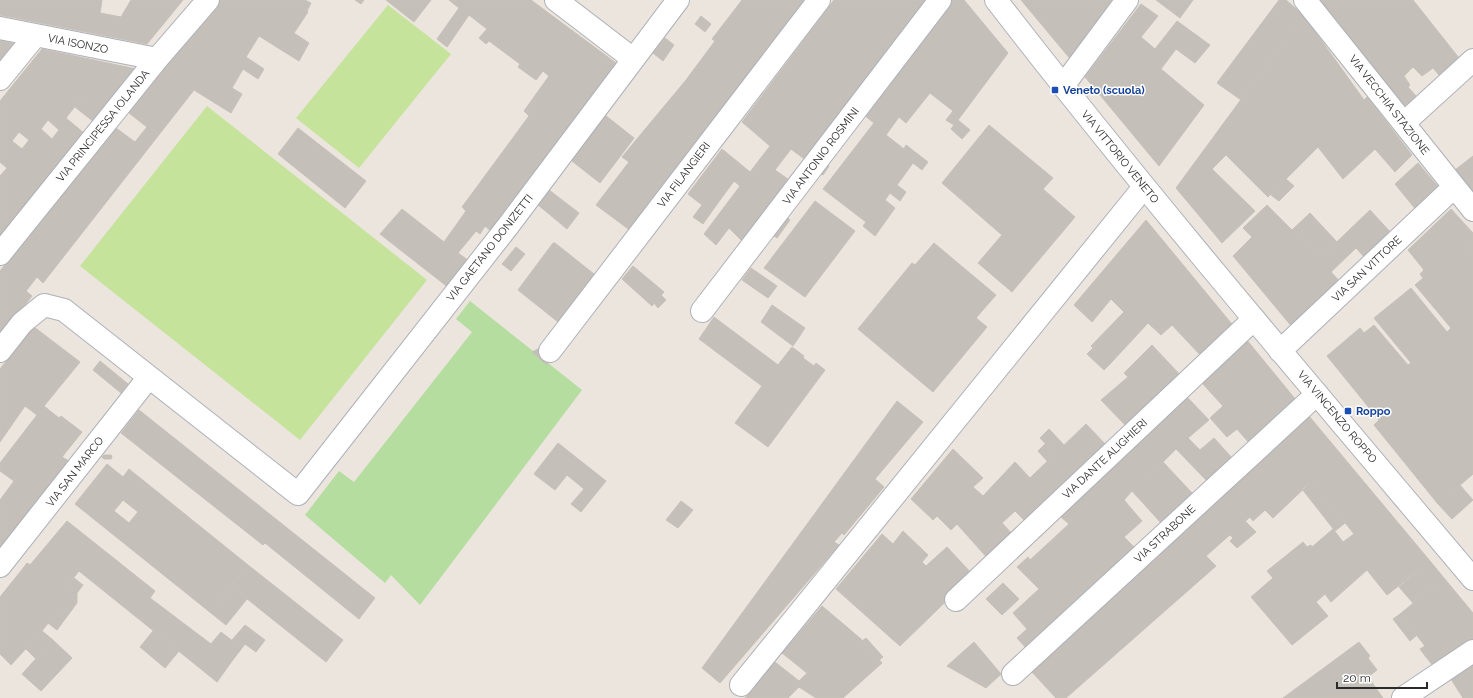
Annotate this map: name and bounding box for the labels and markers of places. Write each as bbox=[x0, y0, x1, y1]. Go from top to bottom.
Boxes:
place label: Veneto (scuola) bbox=[1063, 84, 1145, 97]
marker: Veneto (scuola) bbox=[1050, 85, 1060, 95]
place label: Roppo bbox=[1356, 405, 1391, 418]
marker: Roppo bbox=[1343, 406, 1353, 416]

